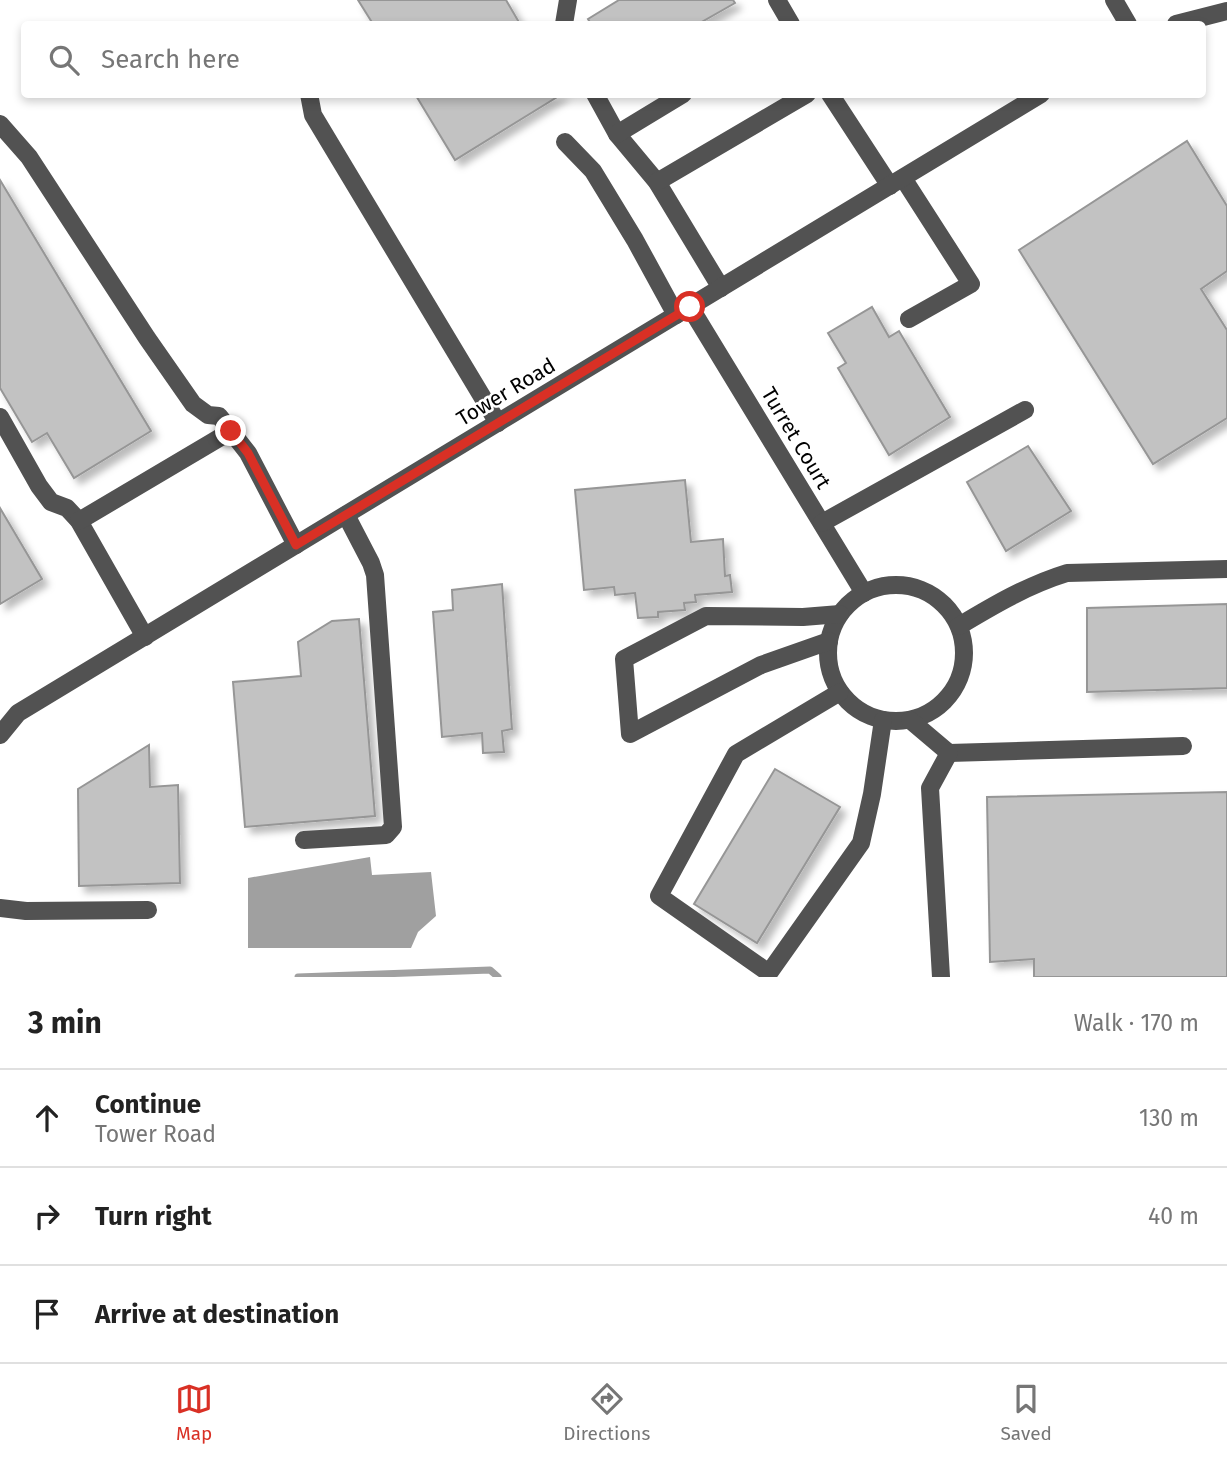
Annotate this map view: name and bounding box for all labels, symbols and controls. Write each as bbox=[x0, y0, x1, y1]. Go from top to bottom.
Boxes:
search box bbox=[21, 21, 1206, 98]
icon: search bbox=[45, 41, 83, 79]
text: Search here bbox=[101, 44, 240, 75]
route start bbox=[674, 291, 705, 322]
street label: Tower Road bbox=[452, 352, 560, 432]
street label: Turret Court bbox=[756, 382, 837, 494]
route end bbox=[215, 415, 246, 446]
text: 3 min bbox=[28, 1005, 102, 1041]
text: Walk · 170 m bbox=[1074, 1009, 1199, 1037]
text: Continue bbox=[95, 1089, 201, 1120]
icon: ahead bbox=[28, 1099, 66, 1137]
text: 130 m bbox=[1139, 1104, 1199, 1132]
text: Tower Road bbox=[95, 1120, 216, 1148]
icon: right bbox=[28, 1197, 66, 1235]
text: Turn right bbox=[95, 1201, 212, 1232]
text: 40 m bbox=[1148, 1202, 1199, 1230]
icon: arrive bbox=[28, 1295, 66, 1333]
text: Arrive at destination bbox=[95, 1299, 339, 1330]
tab: Map bbox=[175, 1380, 213, 1445]
tab: Directions bbox=[563, 1380, 650, 1445]
tab: Saved bbox=[1001, 1380, 1052, 1445]

